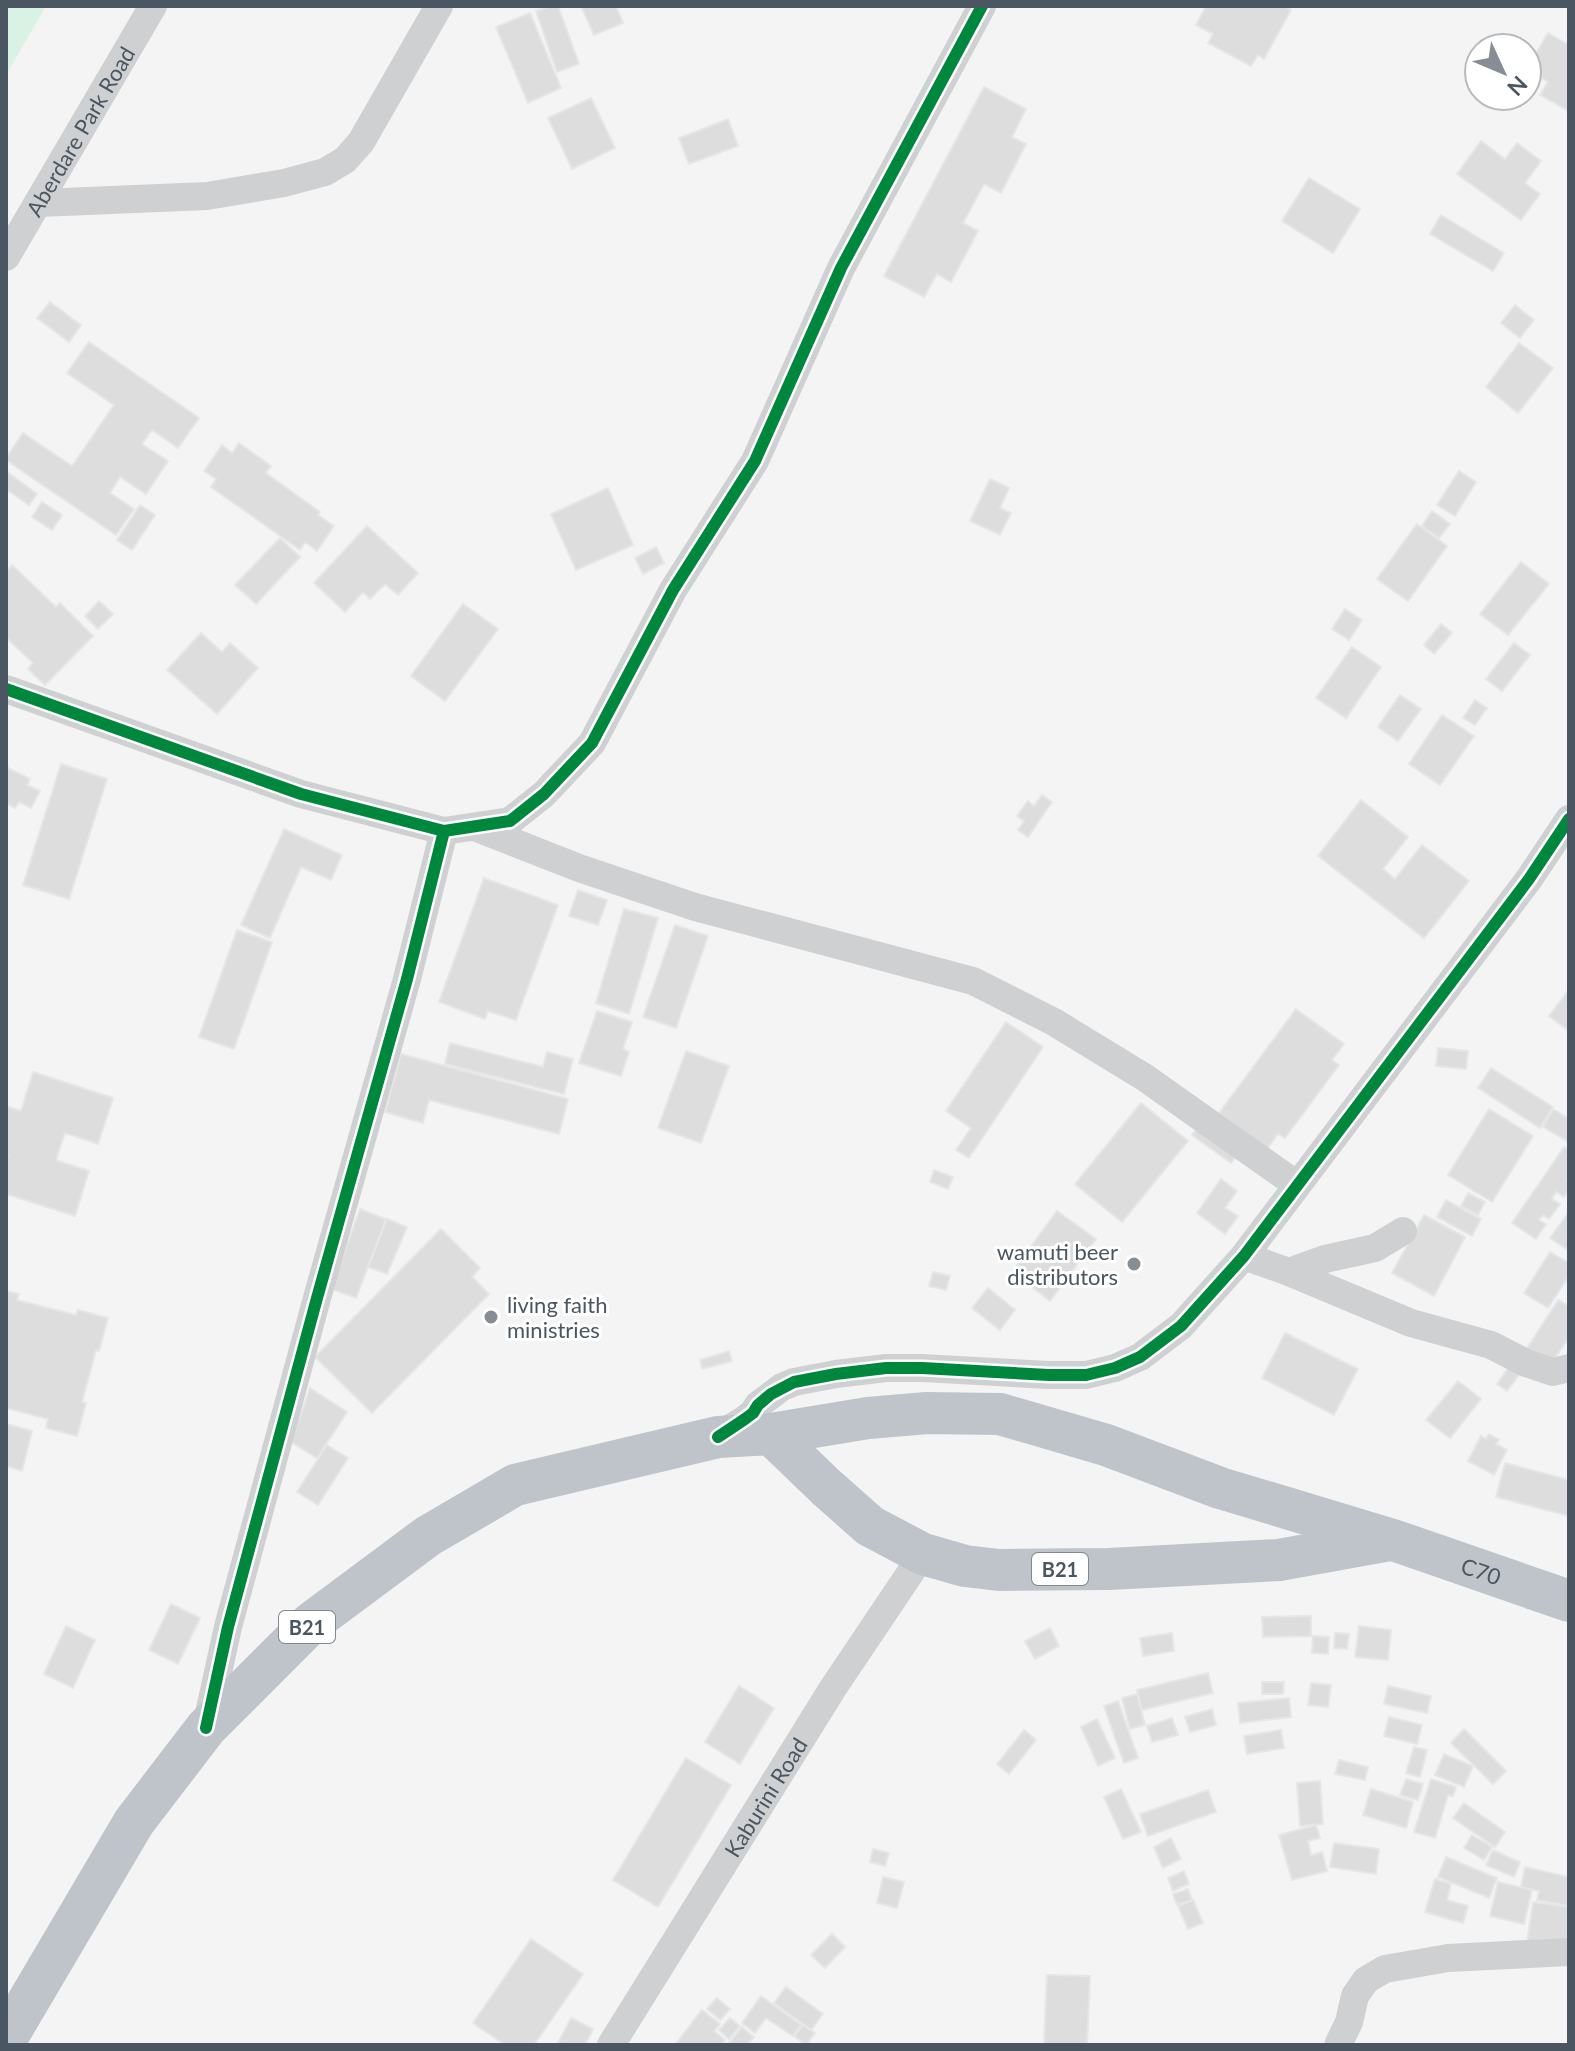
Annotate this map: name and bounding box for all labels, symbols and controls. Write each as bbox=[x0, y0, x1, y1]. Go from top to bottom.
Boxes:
north arrow bbox=[1463, 32, 1543, 112]
street label: Aberdare Park Road bbox=[20, 41, 140, 221]
text: N bbox=[1502, 71, 1533, 102]
place label: wamuti beer distributors bbox=[997, 1238, 1118, 1290]
marker: wamuti beer distributors bbox=[1125, 1255, 1143, 1273]
place label: living faith ministries bbox=[507, 1291, 607, 1343]
marker: living faith ministries bbox=[482, 1308, 500, 1326]
street label: C70 bbox=[1458, 1551, 1505, 1590]
road number: B21 bbox=[1032, 1553, 1088, 1585]
road number: B21 bbox=[279, 1611, 335, 1643]
street label: Kaburini Road bbox=[718, 1732, 812, 1862]

